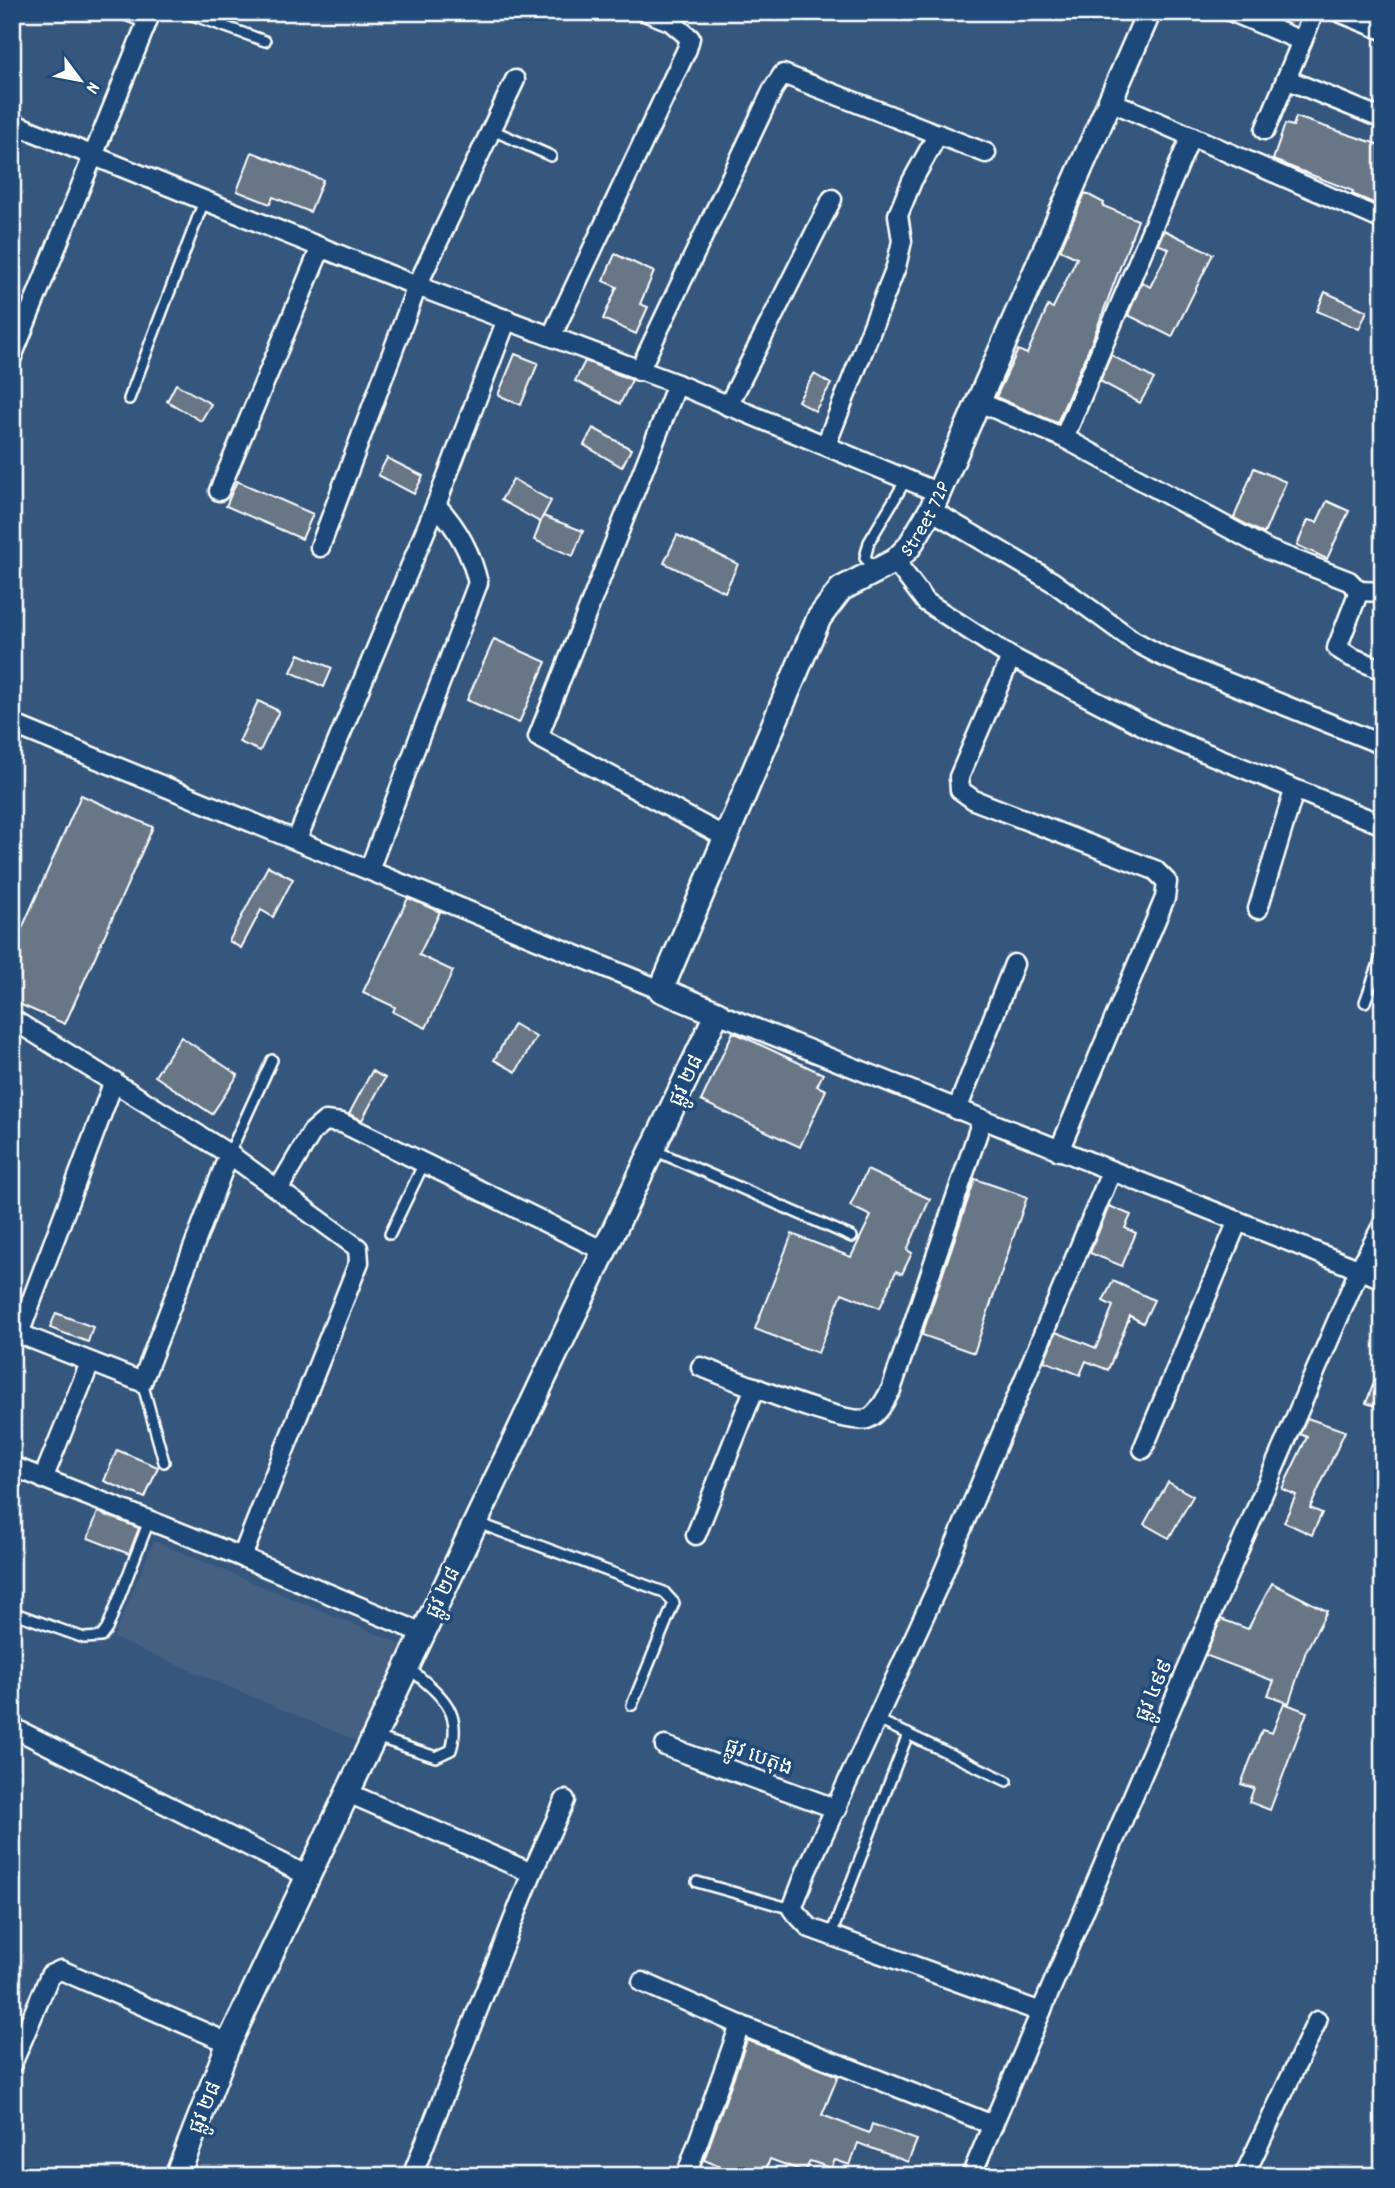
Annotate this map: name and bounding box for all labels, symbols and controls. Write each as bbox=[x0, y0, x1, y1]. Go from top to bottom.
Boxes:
north arrow bbox=[46, 46, 116, 116]
text: N bbox=[78, 76, 105, 98]
street label: Street 72P bbox=[894, 477, 960, 566]
street label: ផ្លូវ ២៨ bbox=[663, 1050, 714, 1113]
street label: ផ្លូវ ២៨ bbox=[419, 1562, 471, 1625]
street label: ផ្លូវ ៤៩៩ bbox=[1129, 1655, 1183, 1727]
street label: ផ្លូវ បេតុង bbox=[719, 1733, 796, 1786]
street label: ផ្លូវ ២៨ bbox=[183, 2077, 232, 2139]

